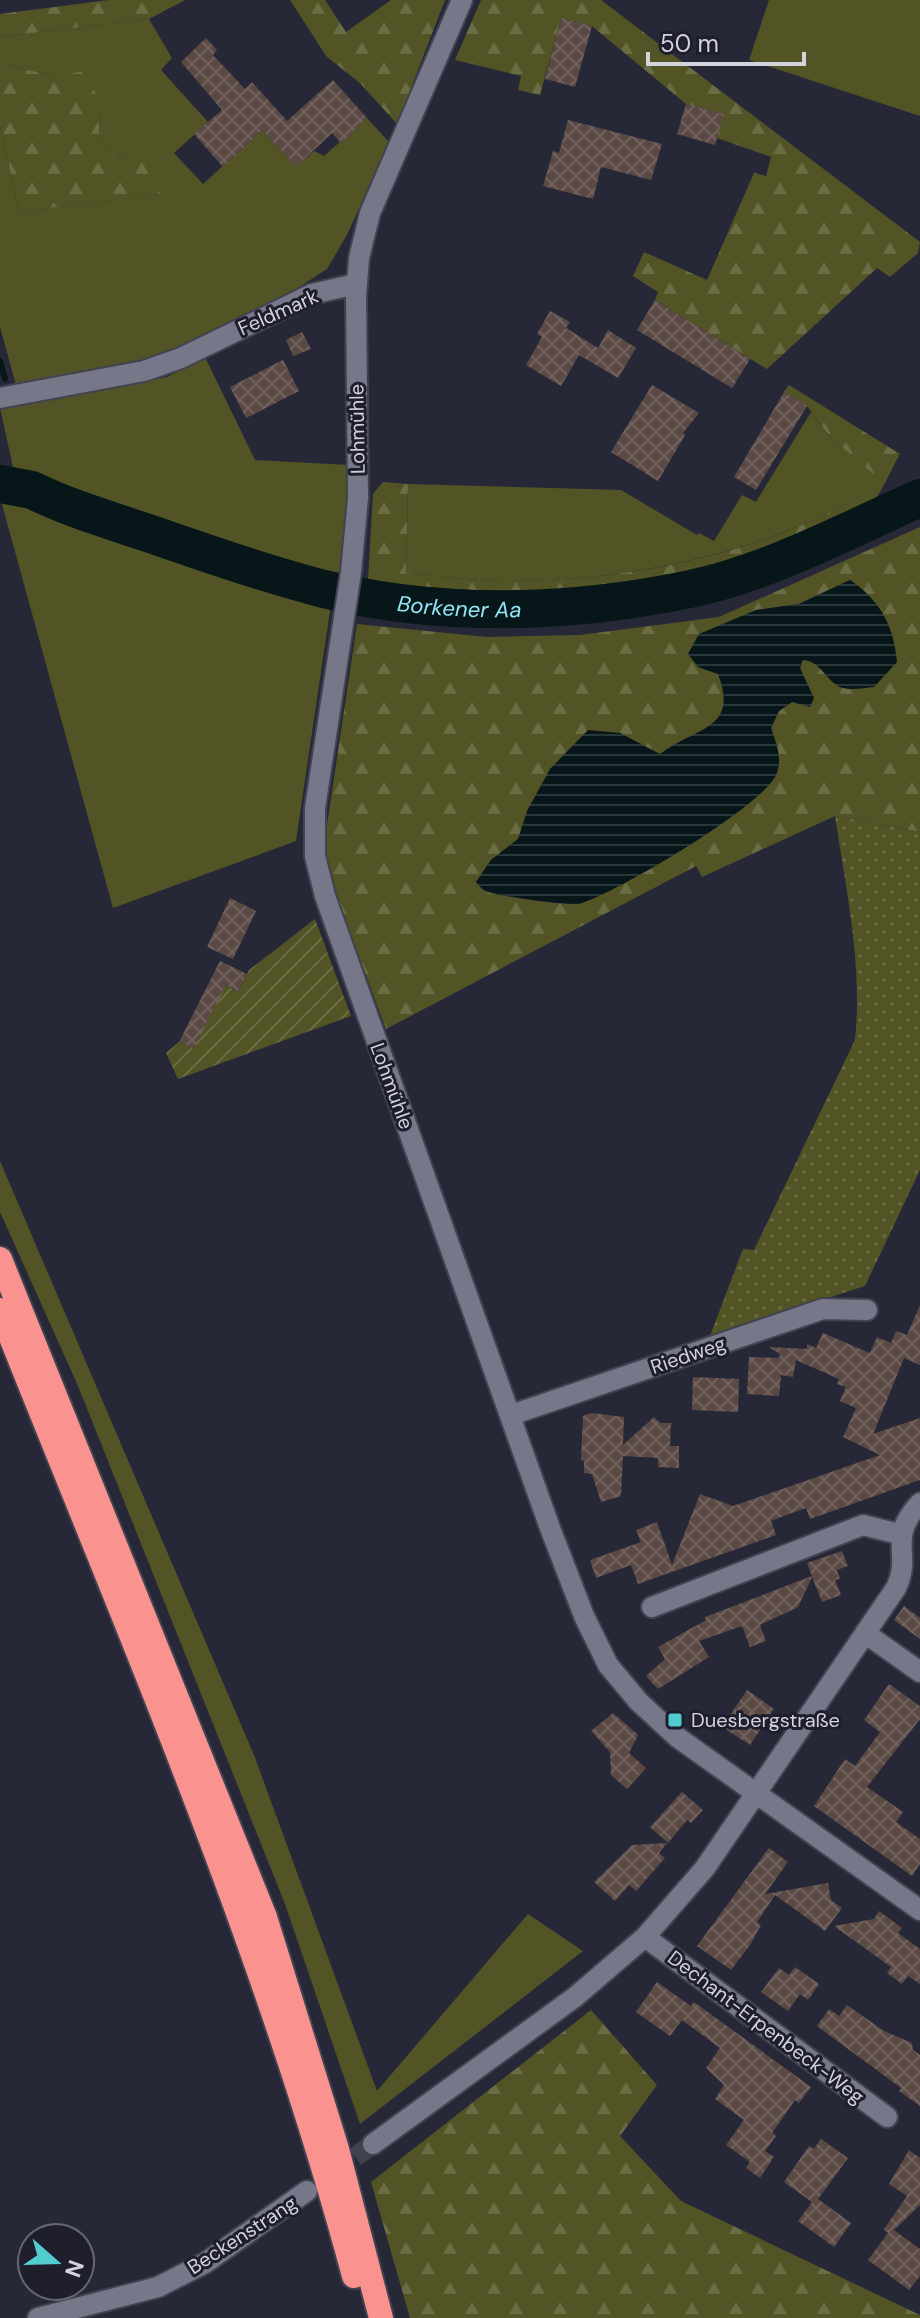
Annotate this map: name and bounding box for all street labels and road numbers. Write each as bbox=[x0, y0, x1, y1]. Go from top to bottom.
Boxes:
street label: Feldmark bbox=[234, 283, 322, 341]
street label: Lohmühle bbox=[343, 384, 371, 474]
street label: Lohmühle bbox=[364, 1039, 420, 1133]
street label: Riedweg bbox=[647, 1330, 729, 1380]
street label: Dechant-Erpenbeck-Weg bbox=[663, 1945, 869, 2109]
street label: Beckenstrang bbox=[182, 2190, 302, 2280]

